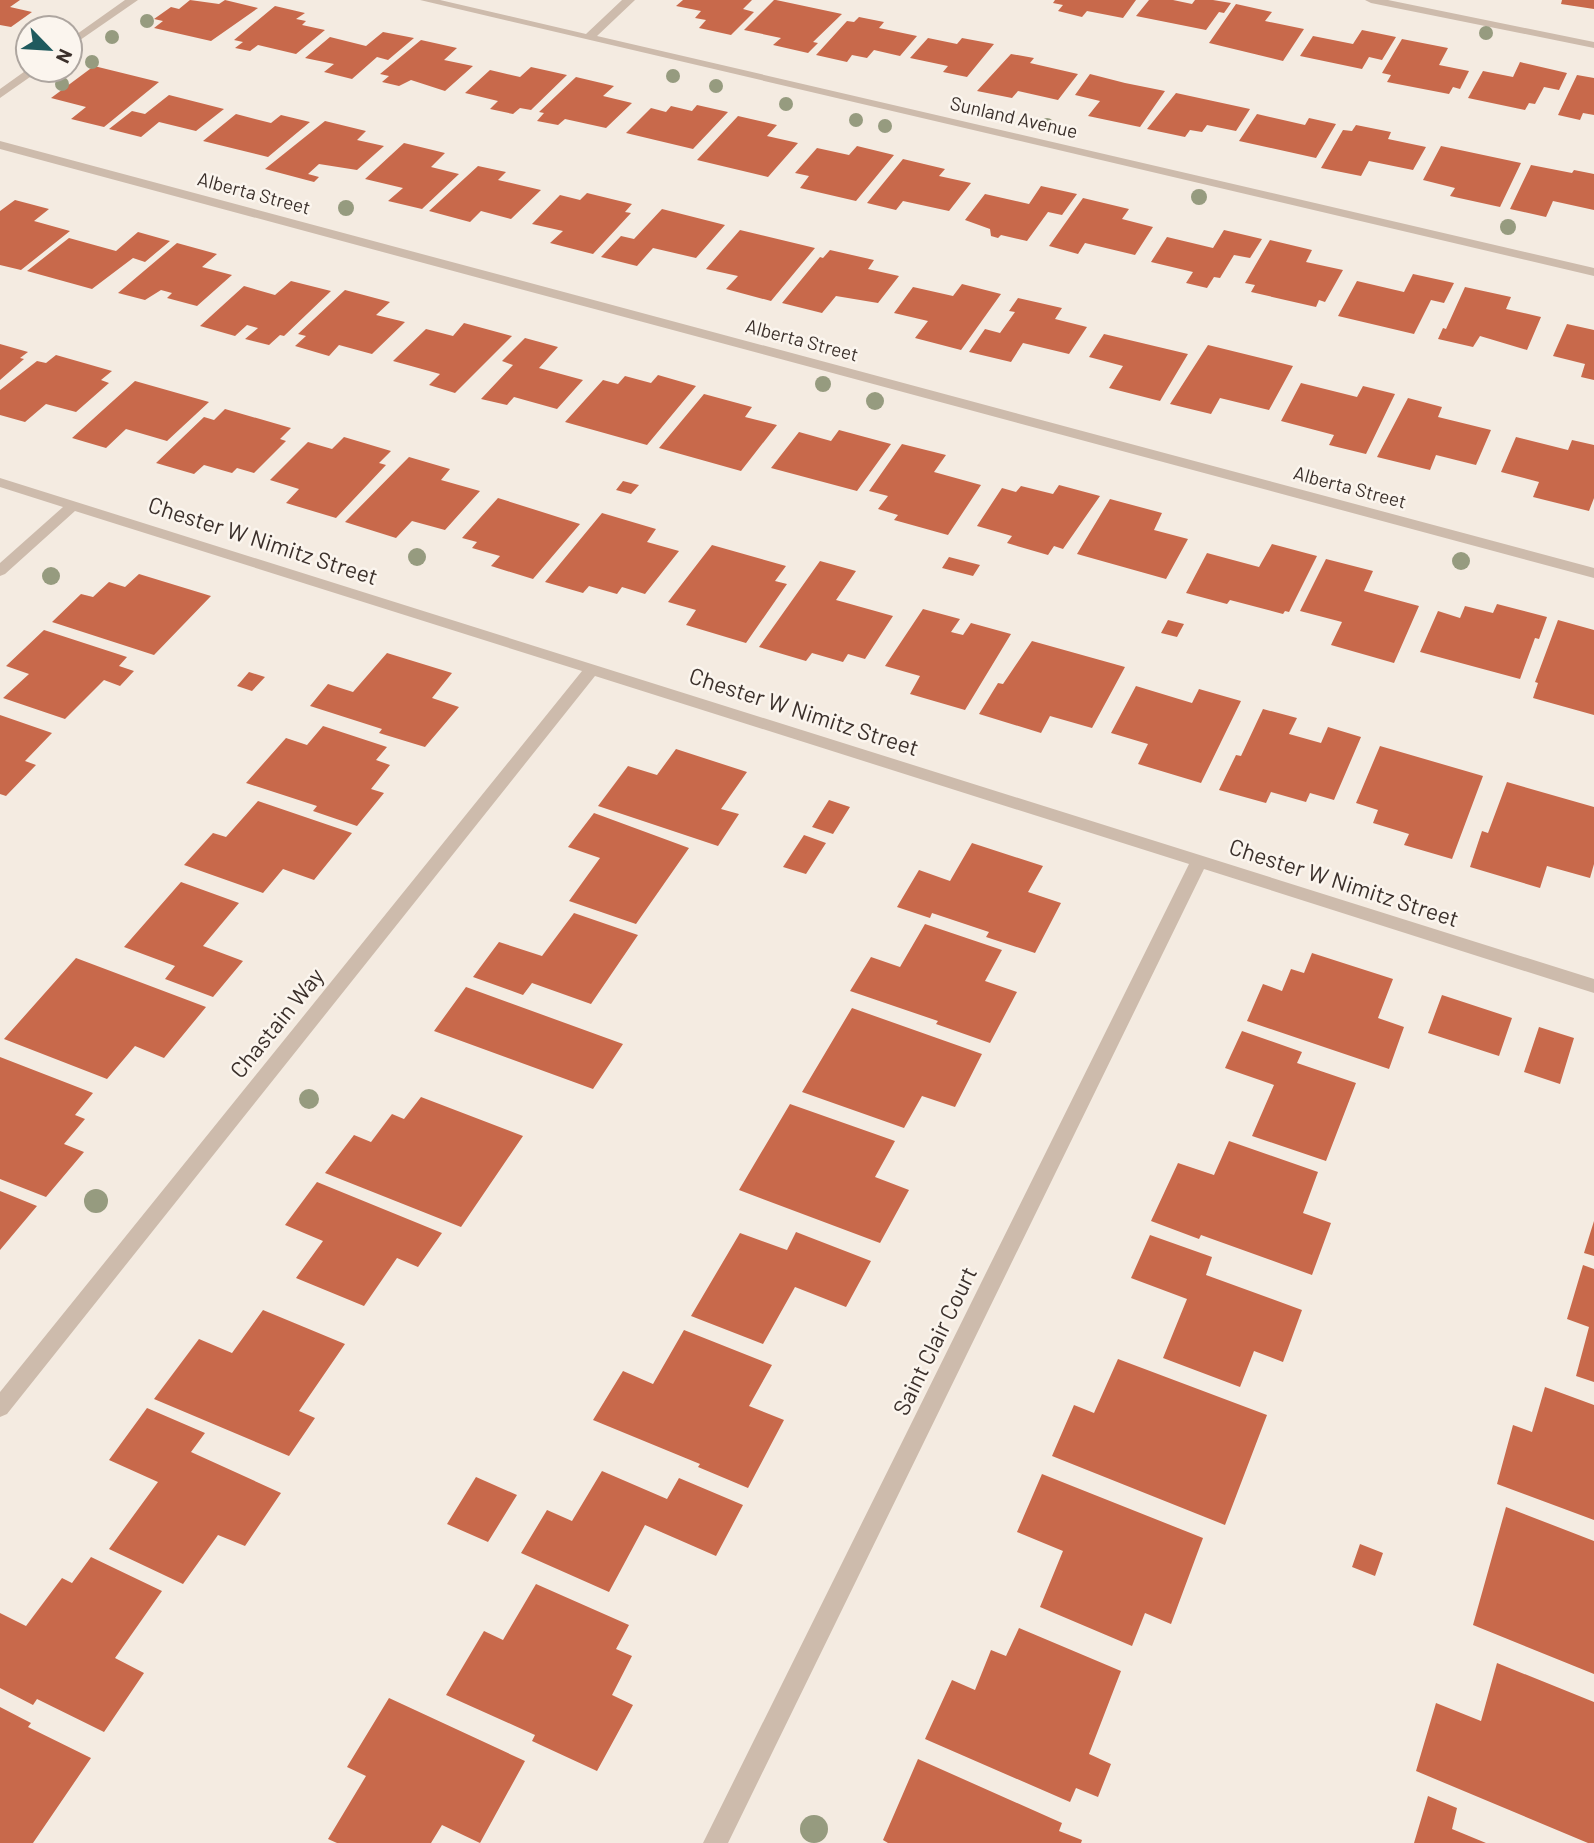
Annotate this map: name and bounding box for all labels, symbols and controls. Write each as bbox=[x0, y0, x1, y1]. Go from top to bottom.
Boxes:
north arrow bbox=[14, 14, 84, 84]
text: N bbox=[52, 46, 78, 67]
street label: Sunland Avenue bbox=[948, 91, 1080, 142]
street label: Alberta Street bbox=[195, 166, 313, 219]
street label: Alberta Street bbox=[743, 313, 861, 366]
street label: Alberta Street bbox=[1291, 460, 1409, 513]
street label: Chester W Nimitz Street bbox=[145, 490, 382, 590]
street label: Chester W Nimitz Street bbox=[686, 661, 923, 761]
street label: Chester W Nimitz Street bbox=[1226, 832, 1463, 932]
street label: Chastain Way bbox=[223, 961, 329, 1083]
street label: Saint Clair Court bbox=[886, 1262, 982, 1420]

